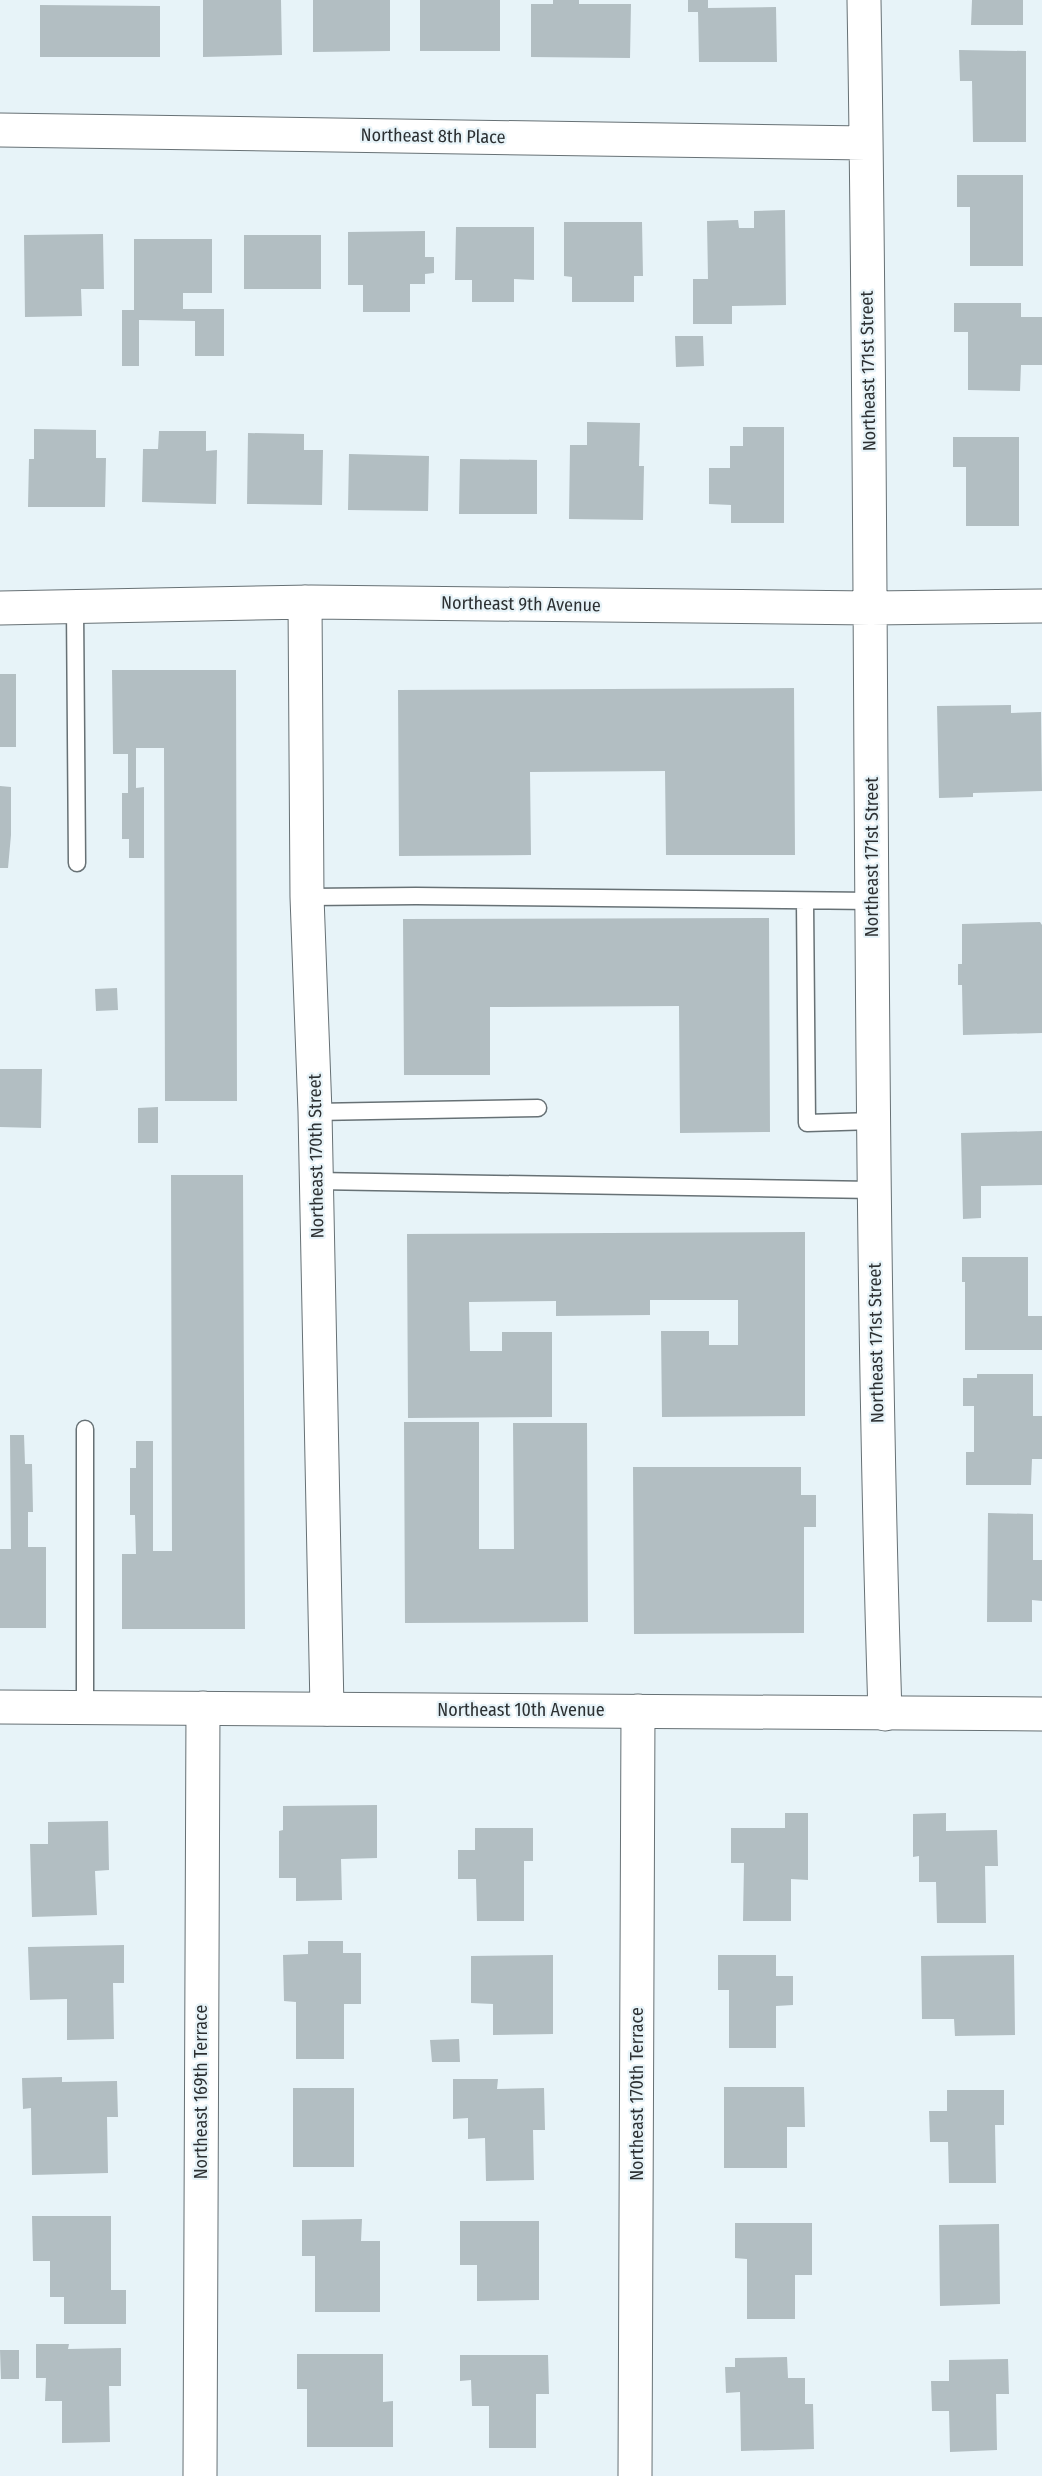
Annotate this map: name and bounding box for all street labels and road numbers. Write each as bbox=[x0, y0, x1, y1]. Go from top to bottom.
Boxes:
street label: Northeast 8th Place bbox=[360, 124, 506, 148]
street label: Northeast 171st Street bbox=[856, 290, 880, 451]
street label: Northeast 9th Avenue bbox=[441, 592, 601, 616]
street label: Northeast 171st Street bbox=[861, 777, 883, 937]
street label: Northeast 170th Street bbox=[304, 1073, 328, 1238]
street label: Northeast 171st Street bbox=[864, 1262, 888, 1423]
street label: Northeast 10th Avenue bbox=[437, 1699, 605, 1721]
street label: Northeast 169th Terrace bbox=[190, 2005, 212, 2179]
street label: Northeast 170th Terrace bbox=[626, 2007, 648, 2181]

